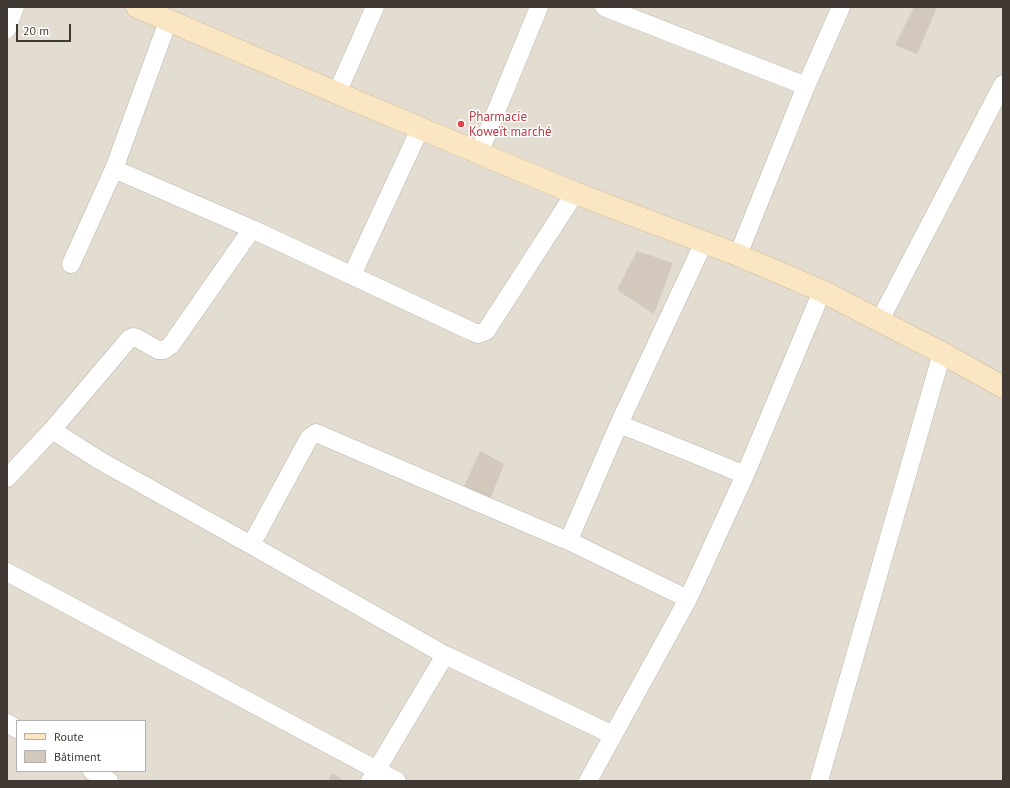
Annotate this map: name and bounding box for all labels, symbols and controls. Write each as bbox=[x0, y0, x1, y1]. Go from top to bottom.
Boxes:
scale bar bbox=[18, 16, 73, 42]
text: 20 m bbox=[23, 23, 49, 38]
place label: Pharmacie Koweït marché bbox=[469, 109, 552, 140]
marker: Pharmacie Koweït marché bbox=[456, 119, 466, 129]
legend bbox=[16, 720, 146, 772]
text: Route bbox=[54, 729, 84, 744]
text: Bâtiment bbox=[54, 749, 101, 764]

